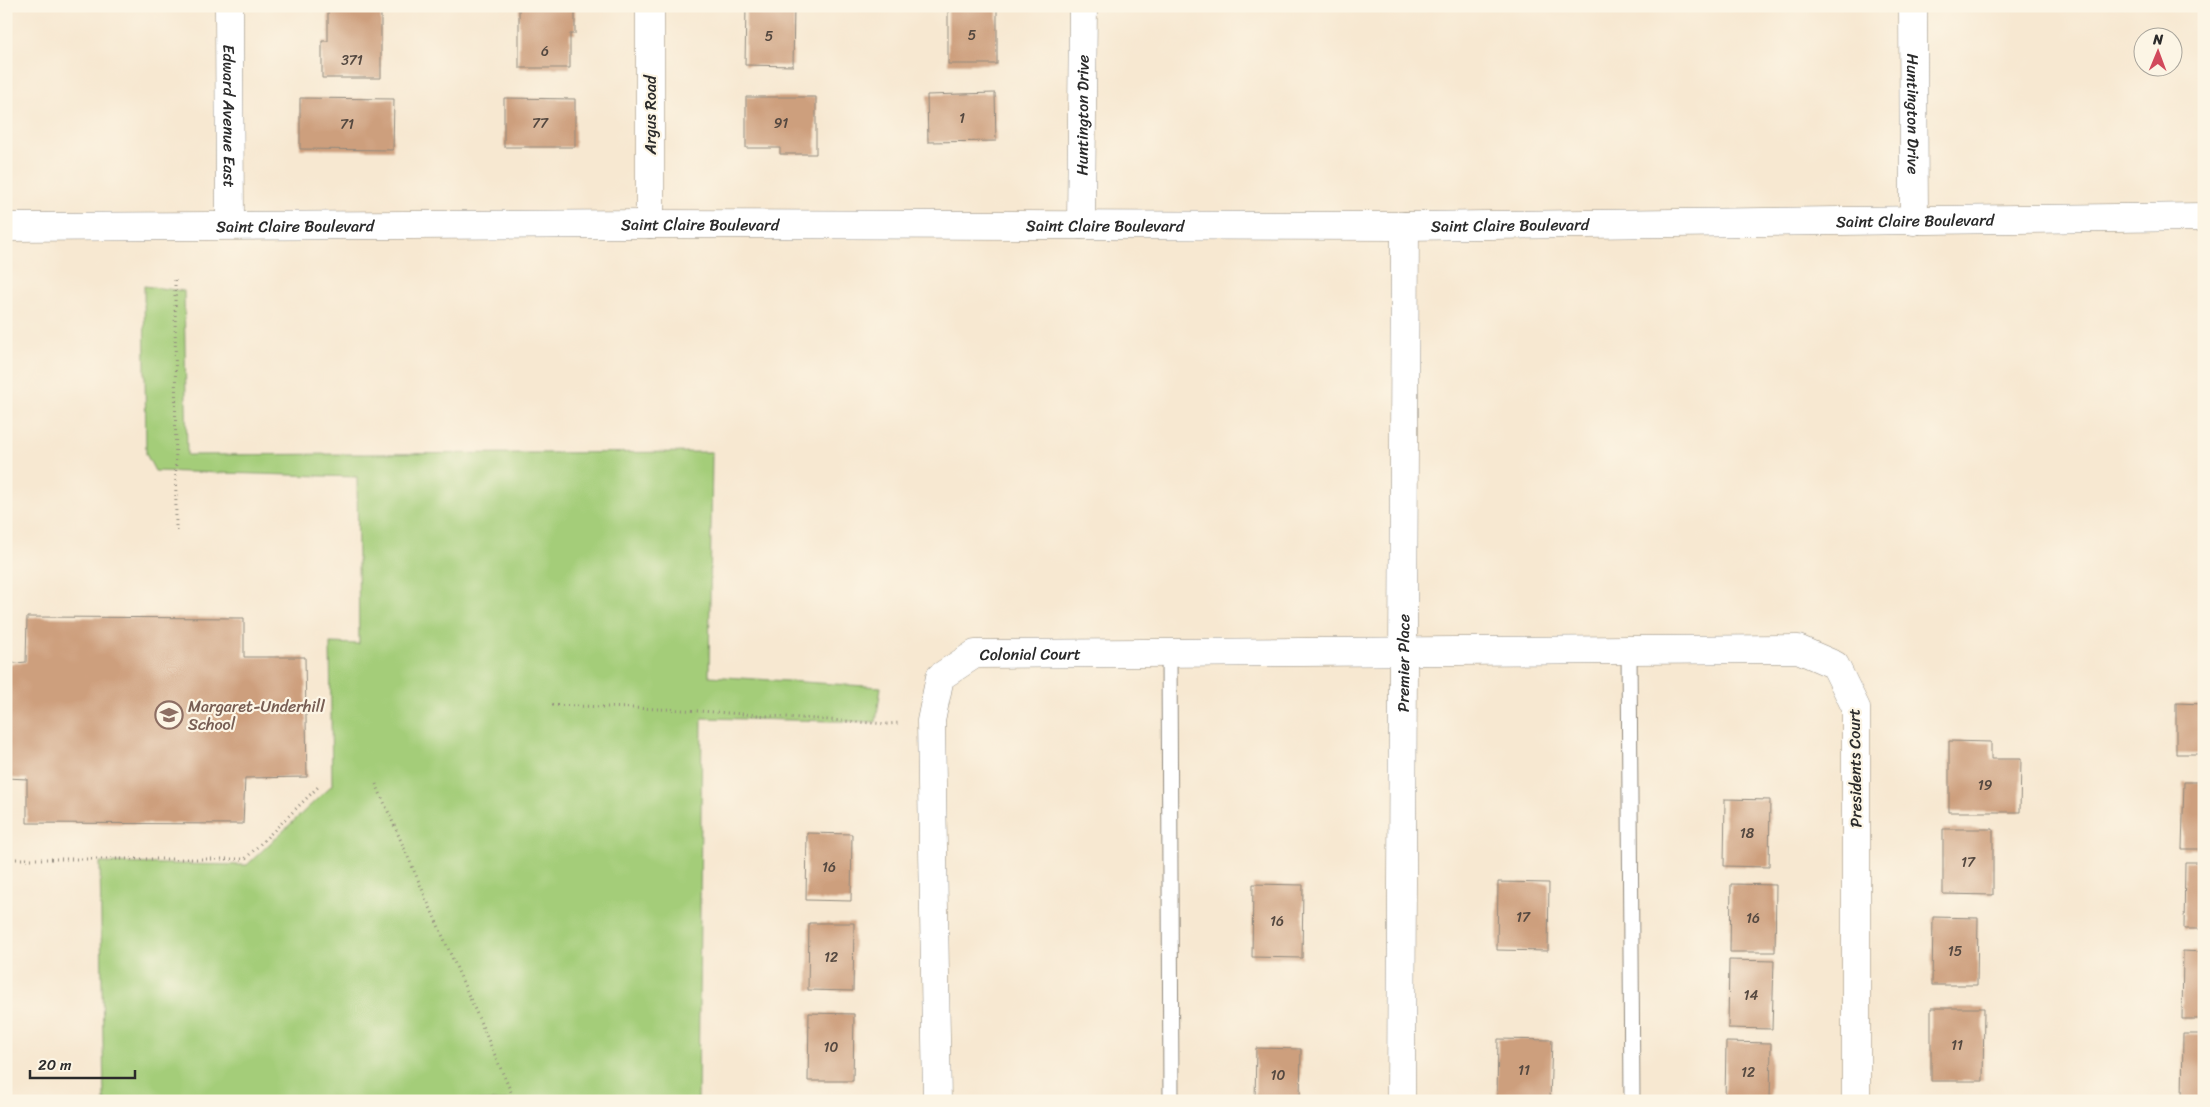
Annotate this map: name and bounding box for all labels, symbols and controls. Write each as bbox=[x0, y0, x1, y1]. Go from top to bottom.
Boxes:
house number: 5 bbox=[968, 23, 977, 48]
house number: 5 bbox=[765, 24, 774, 49]
text: N bbox=[2152, 27, 2164, 52]
north arrow bbox=[2132, 28, 2182, 78]
house number: 6 bbox=[541, 39, 549, 64]
street label: Edward Avenue East bbox=[215, 45, 244, 187]
house number: 371 bbox=[341, 48, 363, 73]
street label: Huntington Drive bbox=[1067, 54, 1097, 176]
street label: Huntington Drive bbox=[1899, 54, 1928, 174]
street label: Argus Road bbox=[636, 74, 665, 155]
house number: 1 bbox=[959, 106, 965, 131]
house number: 77 bbox=[532, 111, 549, 136]
house number: 91 bbox=[774, 111, 788, 136]
house number: 71 bbox=[340, 112, 354, 137]
street label: Saint Claire Boulevard bbox=[1836, 205, 1996, 236]
street label: Saint Claire Boulevard bbox=[621, 209, 781, 239]
street label: Saint Claire Boulevard bbox=[1431, 209, 1591, 240]
street label: Saint Claire Boulevard bbox=[1026, 210, 1186, 240]
street label: Saint Claire Boulevard bbox=[216, 211, 376, 241]
street label: Premier Place bbox=[1388, 614, 1418, 712]
street label: Colonial Court bbox=[980, 639, 1081, 668]
place label: Margaret-Underhill School bbox=[188, 692, 325, 739]
school or university icon: Margaret-Underhill School bbox=[154, 700, 184, 730]
street label: Presidents Court bbox=[1839, 708, 1871, 828]
house number: 19 bbox=[1978, 773, 1993, 798]
house number: 18 bbox=[1740, 821, 1755, 846]
house number: 17 bbox=[1961, 850, 1976, 875]
house number: 16 bbox=[822, 855, 836, 880]
house number: 17 bbox=[1516, 905, 1531, 930]
house number: 16 bbox=[1746, 906, 1760, 931]
house number: 16 bbox=[1270, 909, 1284, 934]
house number: 15 bbox=[1948, 939, 1963, 964]
house number: 12 bbox=[824, 945, 838, 970]
house number: 14 bbox=[1744, 983, 1759, 1008]
house number: 11 bbox=[1951, 1033, 1963, 1058]
house number: 10 bbox=[824, 1035, 839, 1060]
scale bar bbox=[30, 1047, 135, 1079]
text: 20 m bbox=[38, 1052, 72, 1078]
house number: 11 bbox=[1518, 1058, 1530, 1083]
house number: 12 bbox=[1741, 1060, 1755, 1085]
house number: 10 bbox=[1271, 1063, 1286, 1088]

